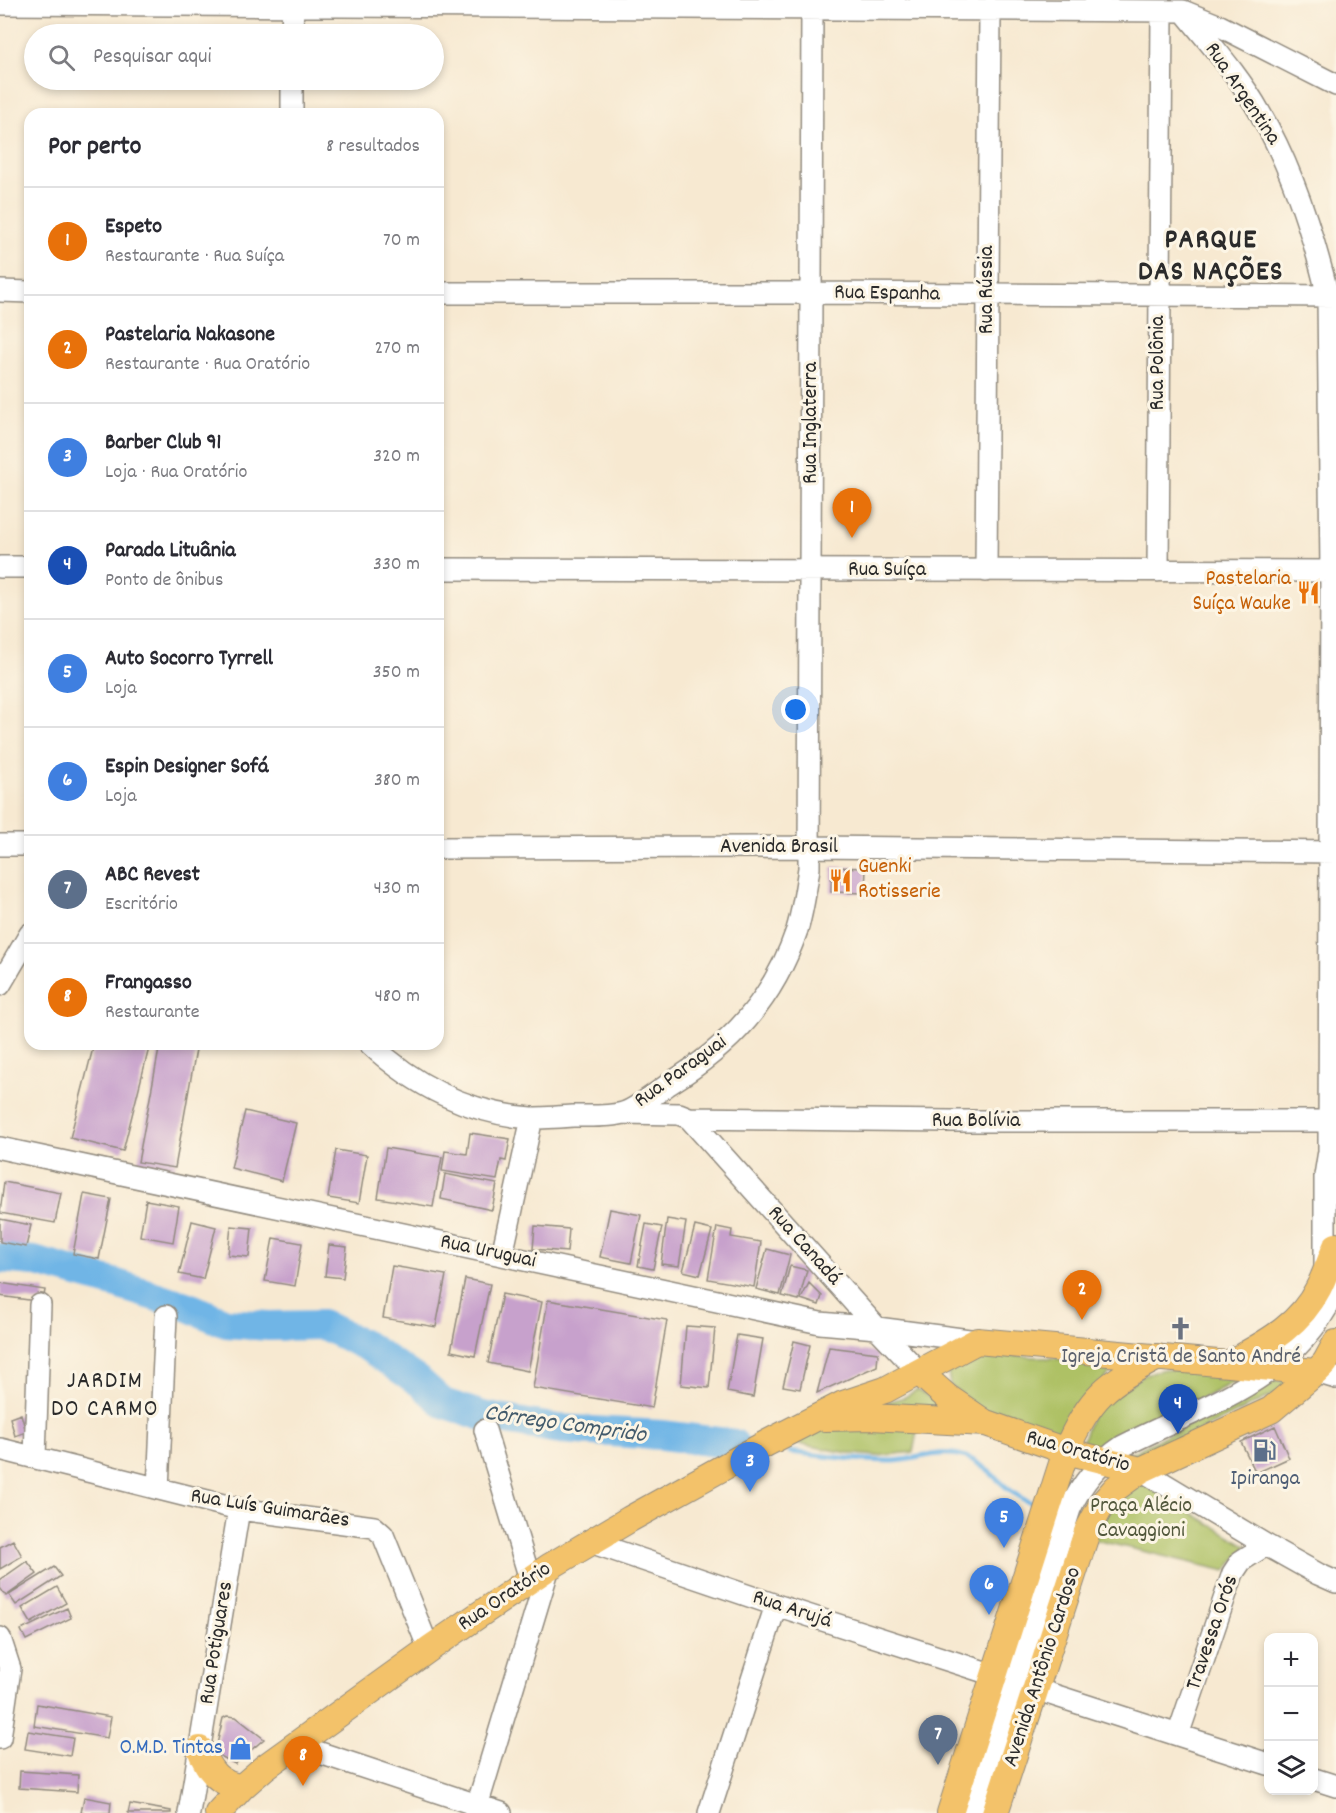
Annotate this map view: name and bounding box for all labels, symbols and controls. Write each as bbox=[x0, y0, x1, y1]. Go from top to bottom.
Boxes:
search box bbox=[24, 24, 444, 90]
street label: Rua Argentina bbox=[1196, 36, 1288, 152]
icon: search bbox=[45, 41, 78, 74]
text: Pesquisar aqui bbox=[93, 42, 212, 73]
text: Por perto bbox=[48, 129, 141, 166]
text: 8 resultados bbox=[326, 133, 420, 161]
text: Espeto bbox=[105, 212, 162, 243]
district label: PARQUE DAS NAÇÕES bbox=[1138, 222, 1284, 294]
text: 1 bbox=[65, 227, 70, 255]
text: 70 m bbox=[383, 227, 420, 255]
text: Restaurante · Rua Suíça bbox=[105, 243, 284, 271]
street label: Rua Rússia bbox=[972, 245, 1003, 334]
street label: Rua Espanha bbox=[834, 278, 941, 310]
street label: Rua Polônia bbox=[1143, 315, 1174, 410]
text: Pastelaria Nakasone bbox=[105, 320, 275, 351]
text: 2 bbox=[63, 335, 72, 363]
text: 270 m bbox=[374, 335, 420, 363]
text: Restaurante · Rua Oratório bbox=[105, 351, 310, 379]
street label: Rua Inglaterra bbox=[796, 361, 827, 484]
text: Barber Club 91 bbox=[105, 428, 221, 459]
text: 3 bbox=[63, 443, 72, 471]
text: 320 m bbox=[373, 443, 420, 471]
text: Loja · Rua Oratório bbox=[105, 459, 247, 487]
pin: 1 bbox=[832, 488, 872, 538]
text: Parada Lituânia bbox=[105, 536, 236, 567]
text: 4 bbox=[63, 551, 72, 579]
text: 330 m bbox=[373, 551, 420, 579]
street label: Rua Suíça bbox=[848, 555, 927, 586]
place label: Pastelaria Suíça Wauke bbox=[1192, 564, 1292, 620]
text: Ponto de ônibus bbox=[105, 567, 223, 595]
restaurant icon: Pastelaria Suíça Wauke bbox=[1296, 579, 1322, 605]
text: Auto Socorro Tyrrell bbox=[105, 644, 273, 675]
text: 5 bbox=[63, 659, 72, 687]
text: 350 m bbox=[373, 659, 420, 687]
text: Loja bbox=[105, 675, 137, 703]
your location bbox=[781, 695, 810, 724]
text: Espin Designer Sofá bbox=[105, 752, 269, 783]
text: 6 bbox=[63, 767, 72, 795]
text: 380 m bbox=[374, 767, 420, 795]
text: Loja bbox=[105, 783, 137, 811]
street label: Avenida Brasil bbox=[720, 832, 838, 863]
place label: Guenki Rotisserie bbox=[858, 852, 941, 908]
text: ABC Revest bbox=[105, 860, 200, 891]
restaurant icon: Guenki Rotisserie bbox=[827, 867, 853, 893]
text: 7 bbox=[64, 875, 71, 903]
text: 430 m bbox=[374, 875, 420, 903]
text: Escritório bbox=[105, 891, 178, 919]
text: Frangasso bbox=[105, 968, 192, 999]
text: 8 bbox=[63, 983, 72, 1011]
text: 480 m bbox=[374, 983, 420, 1011]
text: Restaurante bbox=[105, 999, 200, 1027]
street label: Rua Paraguai bbox=[628, 1028, 734, 1116]
street label: Rua Bolívia bbox=[932, 1106, 1021, 1137]
street label: Rua Canadá bbox=[760, 1199, 848, 1293]
street label: Rua Uruguai bbox=[437, 1227, 539, 1277]
pin: 2 bbox=[1062, 1270, 1102, 1320]
church icon: Igreja Cristã de Santo André bbox=[1168, 1315, 1194, 1341]
place label: Igreja Cristã de Santo André bbox=[1061, 1342, 1301, 1373]
district label: JARDIM DO CARMO bbox=[51, 1365, 159, 1427]
pin: 4 bbox=[1158, 1384, 1198, 1434]
water label: Córrego Comprido bbox=[482, 1397, 649, 1453]
street label: Rua Oratório bbox=[1023, 1422, 1133, 1482]
fuel station icon: Ipiranga bbox=[1252, 1437, 1278, 1463]
pin: 3 bbox=[730, 1442, 770, 1492]
place label: Ipiranga bbox=[1230, 1464, 1300, 1495]
street label: Rua Luís Guimarães bbox=[188, 1481, 352, 1537]
park label: Praça Alécio Cavaggioni bbox=[1090, 1491, 1192, 1547]
pin: 5 bbox=[984, 1498, 1024, 1548]
street label: Rua Oratório bbox=[452, 1554, 558, 1640]
street label: Avenida Antônio Cardoso bbox=[996, 1563, 1090, 1771]
pin: 6 bbox=[970, 1566, 1008, 1615]
street label: Travessa Orós bbox=[1179, 1571, 1247, 1695]
street label: Rua Potiguares bbox=[192, 1579, 242, 1707]
street label: Rua Arujá bbox=[748, 1583, 836, 1637]
map controls bbox=[1264, 1633, 1318, 1795]
button: + bbox=[1264, 1633, 1318, 1687]
button: − bbox=[1264, 1687, 1318, 1741]
pin: 7 bbox=[918, 1716, 958, 1765]
place label: O.M.D. Tintas bbox=[119, 1733, 223, 1764]
shop icon: O.M.D. Tintas bbox=[228, 1735, 254, 1761]
pin: 8 bbox=[284, 1736, 322, 1786]
button: layers bbox=[1264, 1741, 1318, 1795]

